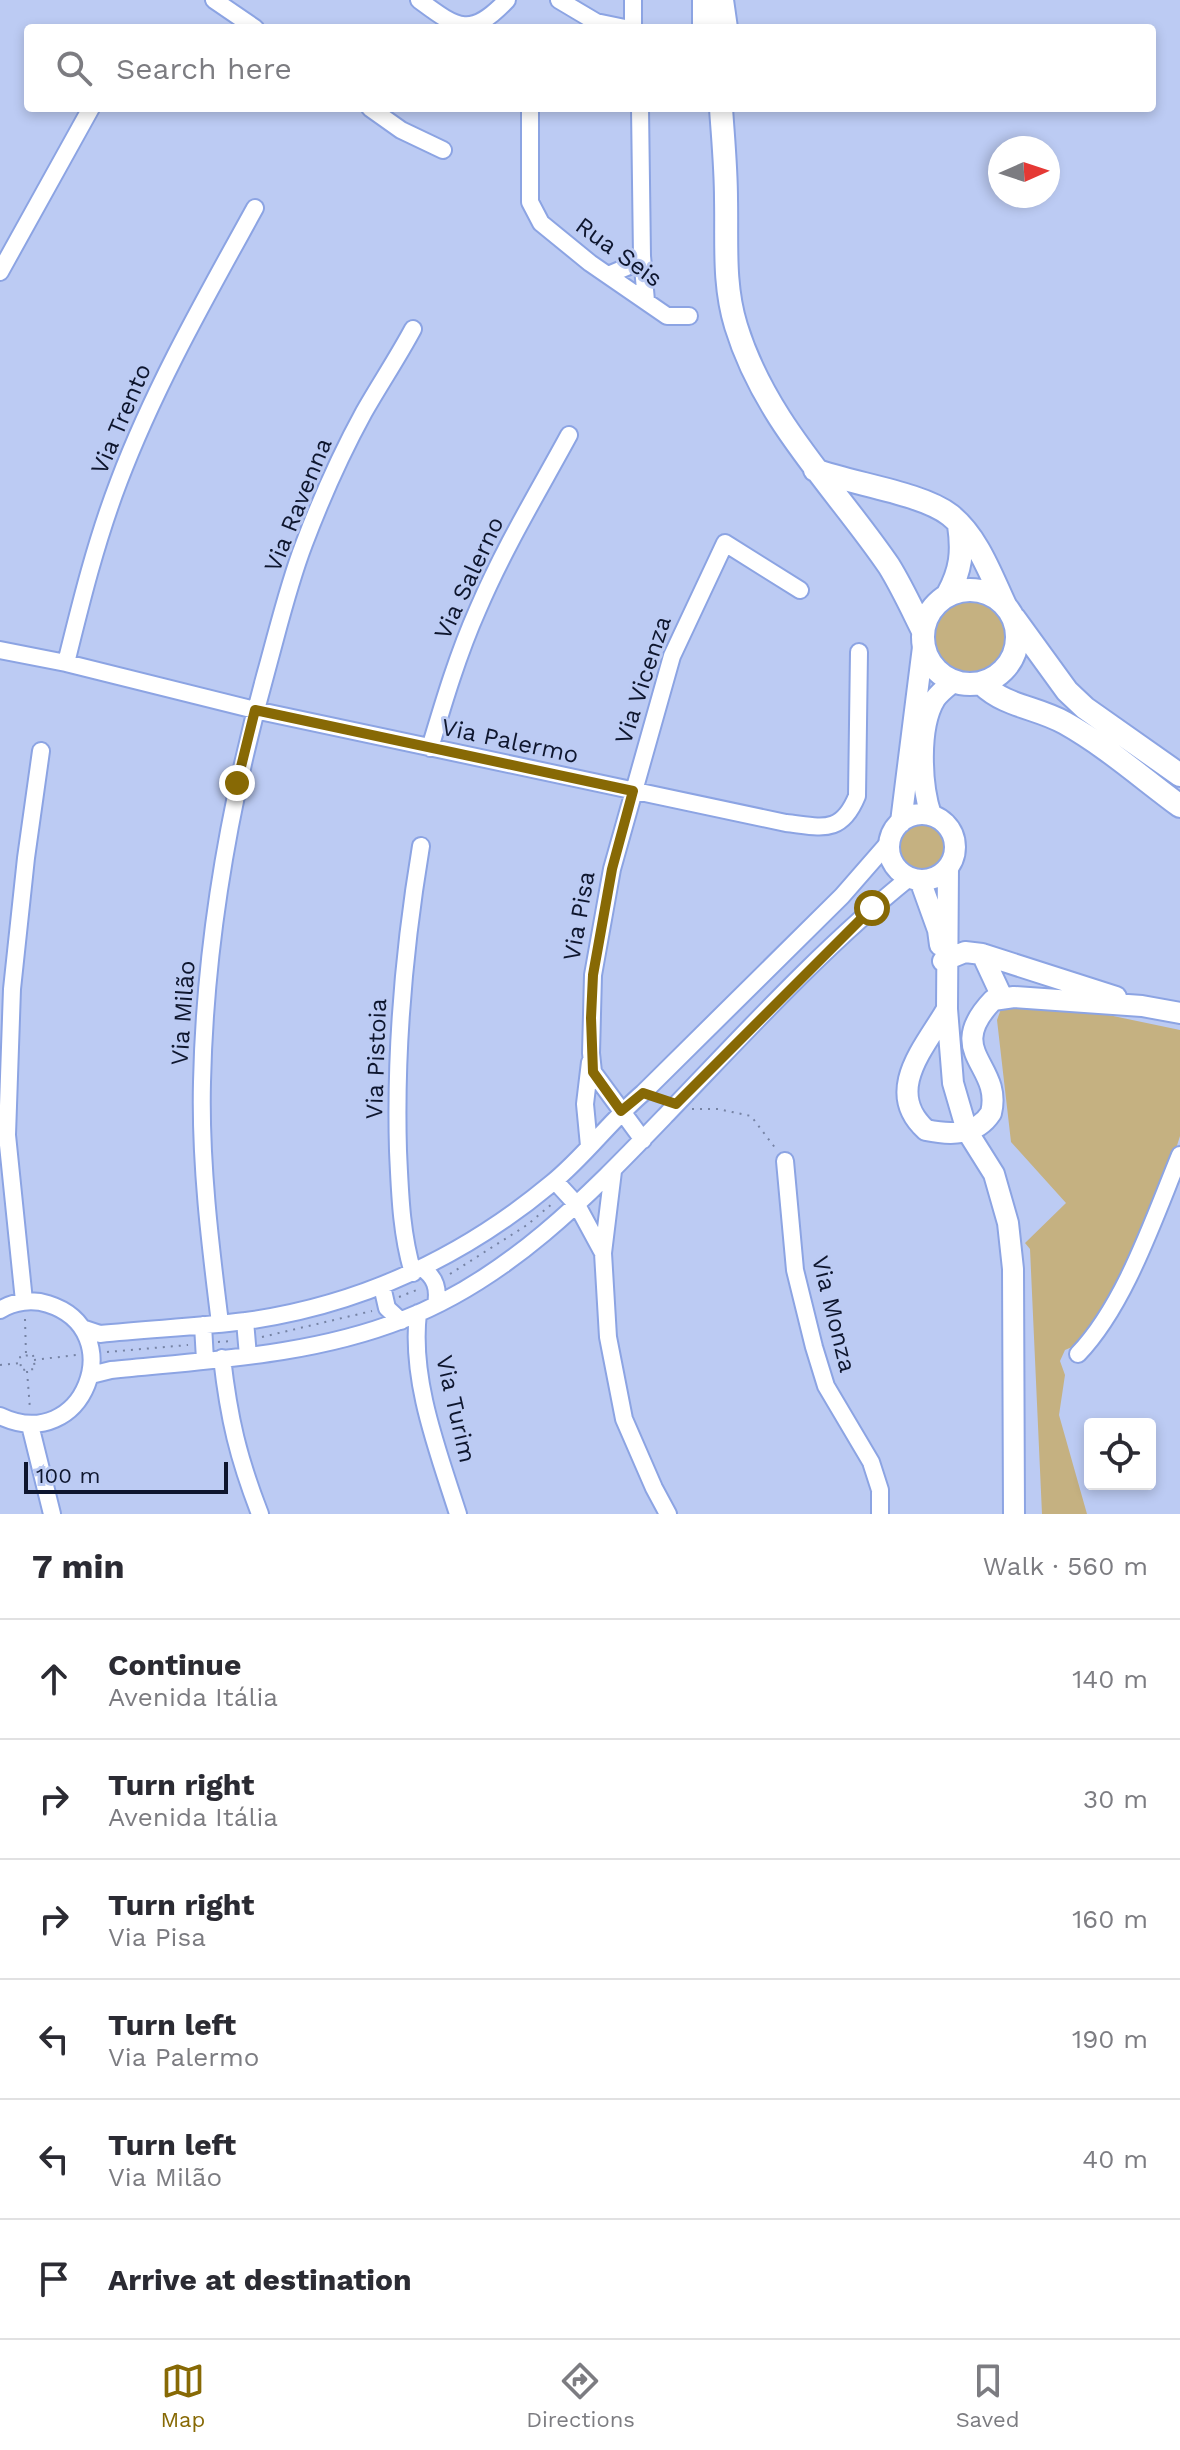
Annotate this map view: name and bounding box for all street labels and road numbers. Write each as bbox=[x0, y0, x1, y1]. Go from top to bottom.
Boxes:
street label: Rua Seis bbox=[570, 211, 668, 293]
street label: Via Trento bbox=[85, 359, 157, 479]
street label: Via Ravenna bbox=[258, 434, 338, 576]
street label: Via Salerno bbox=[428, 512, 510, 644]
street label: Via Vicenza bbox=[609, 613, 677, 747]
street label: Via Palermo bbox=[439, 713, 581, 769]
street label: Via Pisa bbox=[557, 869, 601, 963]
street label: Via Milão bbox=[165, 959, 201, 1067]
street label: Via Pistoia bbox=[360, 998, 392, 1120]
street label: Via Monza bbox=[806, 1253, 862, 1375]
street label: Via Turim bbox=[430, 1353, 482, 1465]

